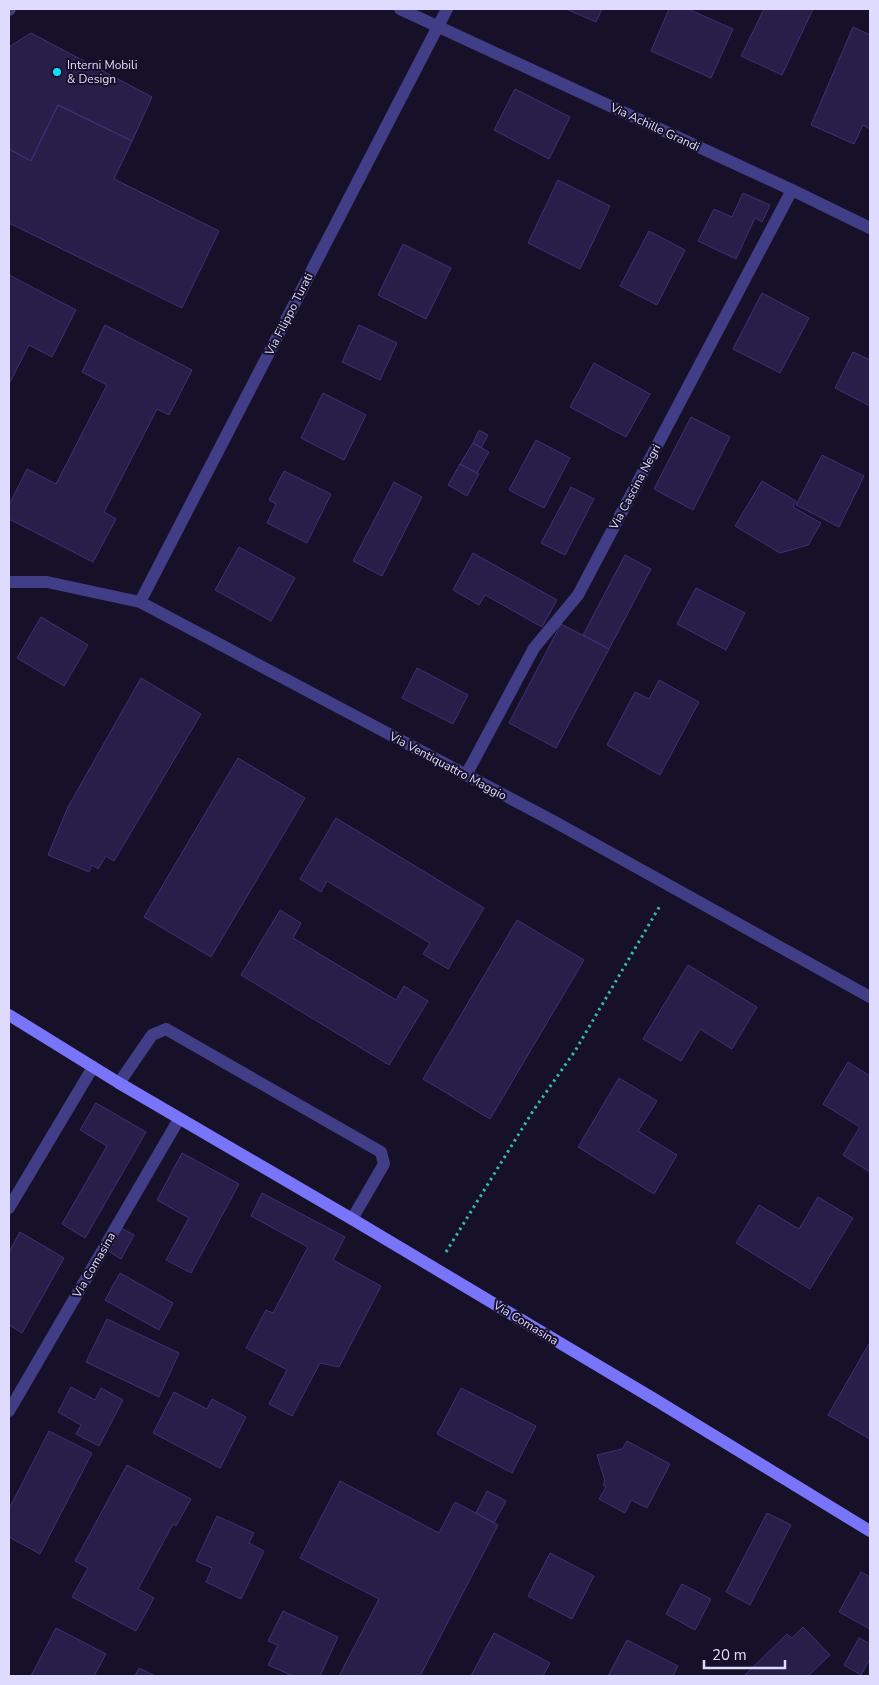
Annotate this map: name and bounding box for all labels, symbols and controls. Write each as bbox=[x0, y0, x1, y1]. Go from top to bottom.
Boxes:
place label: Interni Mobili & Design bbox=[67, 57, 137, 87]
marker: Interni Mobili & Design bbox=[51, 66, 63, 78]
street label: Via Achille Grandi bbox=[607, 99, 702, 155]
street label: Via Filippo Turati bbox=[261, 270, 317, 359]
street label: Via Cascina Negri bbox=[605, 442, 664, 533]
street label: Via Ventiquattro Maggio bbox=[386, 728, 510, 804]
street label: Via Comasina bbox=[68, 1229, 119, 1302]
street label: Via Comasina bbox=[490, 1297, 561, 1349]
scale bar bbox=[704, 1638, 785, 1670]
text: 20 m bbox=[712, 1645, 747, 1665]

